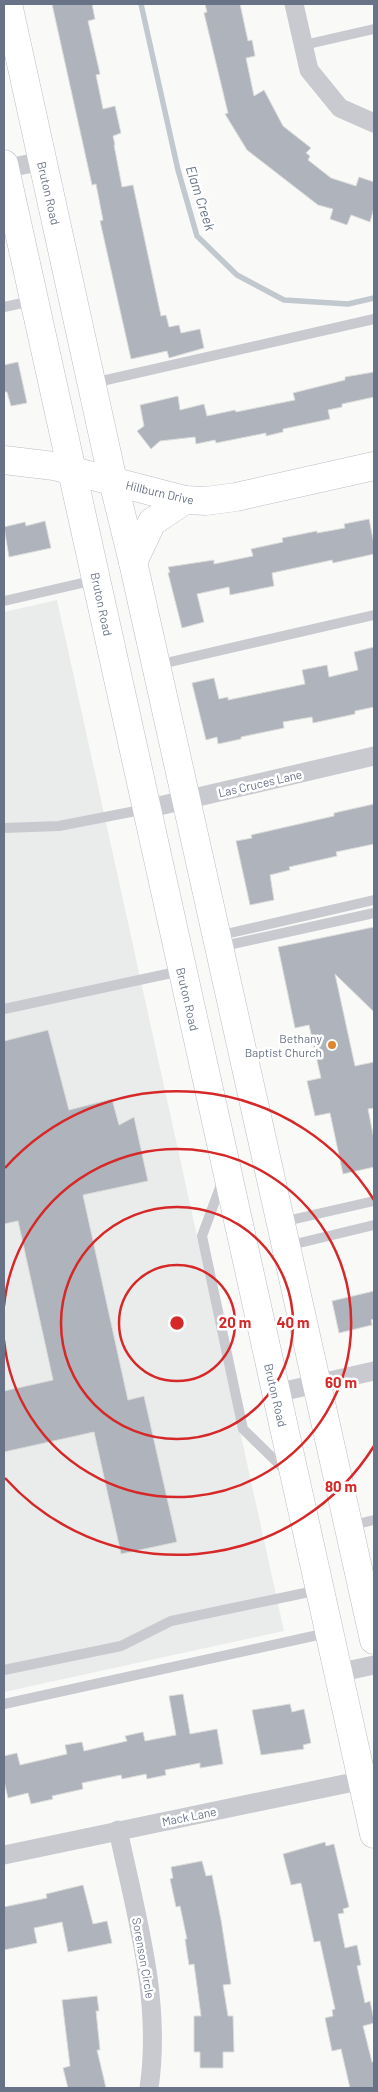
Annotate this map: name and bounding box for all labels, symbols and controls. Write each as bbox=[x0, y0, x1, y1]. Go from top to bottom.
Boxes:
street label: Bruton Road bbox=[35, 160, 63, 226]
water label: Elam Creek bbox=[183, 163, 220, 233]
street label: Hillburn Drive bbox=[125, 477, 195, 507]
street label: Bruton Road bbox=[88, 571, 116, 637]
street label: Las Cruces Lane bbox=[217, 767, 303, 799]
street label: Bruton Road bbox=[174, 966, 202, 1032]
place label: Bethany Baptist Church bbox=[245, 1031, 322, 1059]
marker: Bethany Baptist Church bbox=[326, 1039, 338, 1051]
text: 20 m bbox=[219, 1313, 251, 1331]
text: 40 m bbox=[276, 1313, 310, 1331]
centre of rings bbox=[168, 1314, 186, 1332]
street label: Bruton Road bbox=[262, 1362, 290, 1428]
text: 60 m bbox=[325, 1373, 357, 1391]
text: 80 m bbox=[325, 1477, 357, 1495]
street label: Mack Lane bbox=[161, 1804, 217, 1828]
street label: Sorenson Circle bbox=[130, 1916, 158, 2000]

